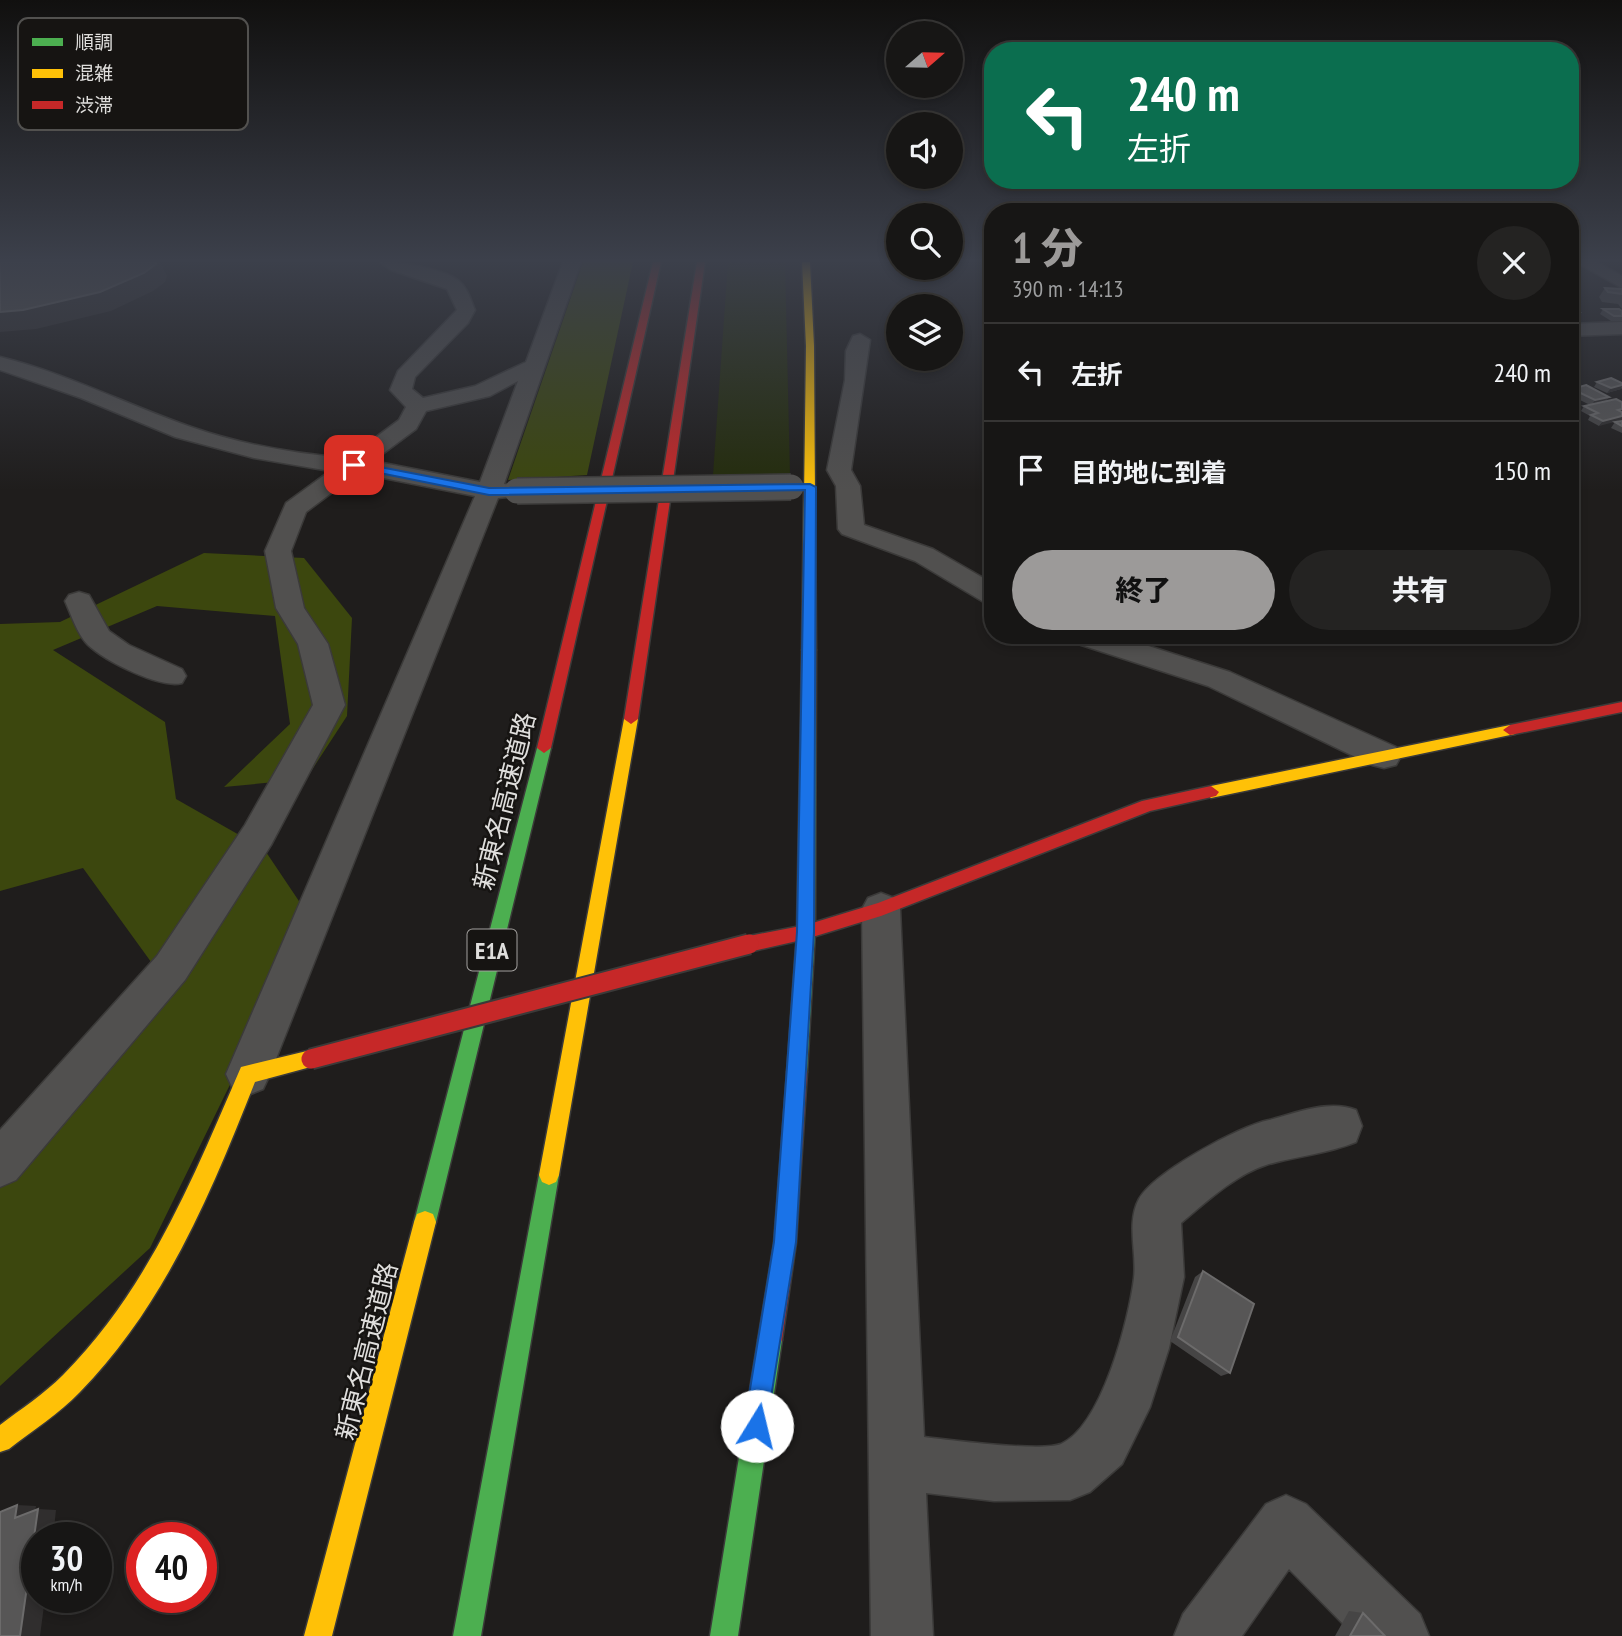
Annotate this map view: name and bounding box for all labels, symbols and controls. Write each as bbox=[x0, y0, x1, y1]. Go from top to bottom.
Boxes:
legend bbox=[18, 18, 248, 130]
north arrow bbox=[886, 21, 962, 98]
map controls bbox=[886, 21, 963, 371]
text: 順調 bbox=[75, 30, 113, 54]
text: 混雑 bbox=[75, 61, 113, 85]
text: 240 m bbox=[1127, 61, 1240, 125]
icon: left bbox=[1012, 70, 1103, 161]
text: 渋滞 bbox=[75, 93, 113, 117]
button: sound bbox=[886, 112, 963, 189]
text: 左折 bbox=[1127, 127, 1191, 169]
button: search bbox=[886, 203, 963, 280]
text: 1 分 bbox=[1012, 220, 1083, 275]
button: close bbox=[1477, 226, 1551, 300]
text: 390 m · 14:13 bbox=[1012, 274, 1124, 303]
button: layers bbox=[886, 294, 963, 371]
icon: left bbox=[1012, 353, 1050, 391]
text: 240 m bbox=[1493, 356, 1551, 389]
text: 左折 bbox=[1071, 358, 1123, 391]
pin bbox=[324, 435, 384, 495]
icon: arrive bbox=[335, 446, 373, 484]
icon: arrive bbox=[1012, 451, 1050, 489]
text: 150 m bbox=[1493, 454, 1551, 487]
text: 目的地に到着 bbox=[1071, 456, 1227, 489]
button: 終了 bbox=[1012, 550, 1275, 630]
button: 共有 bbox=[1289, 550, 1551, 630]
street label: 新東名高速道路 bbox=[466, 709, 542, 893]
road number: E1A bbox=[468, 930, 516, 970]
street label: 新東名高速道路 bbox=[328, 1259, 404, 1443]
position arrow bbox=[720, 1389, 794, 1463]
speed limit sign: 40 bbox=[126, 1522, 217, 1613]
text: 30 bbox=[50, 1535, 83, 1581]
text: km/h bbox=[51, 1573, 82, 1596]

